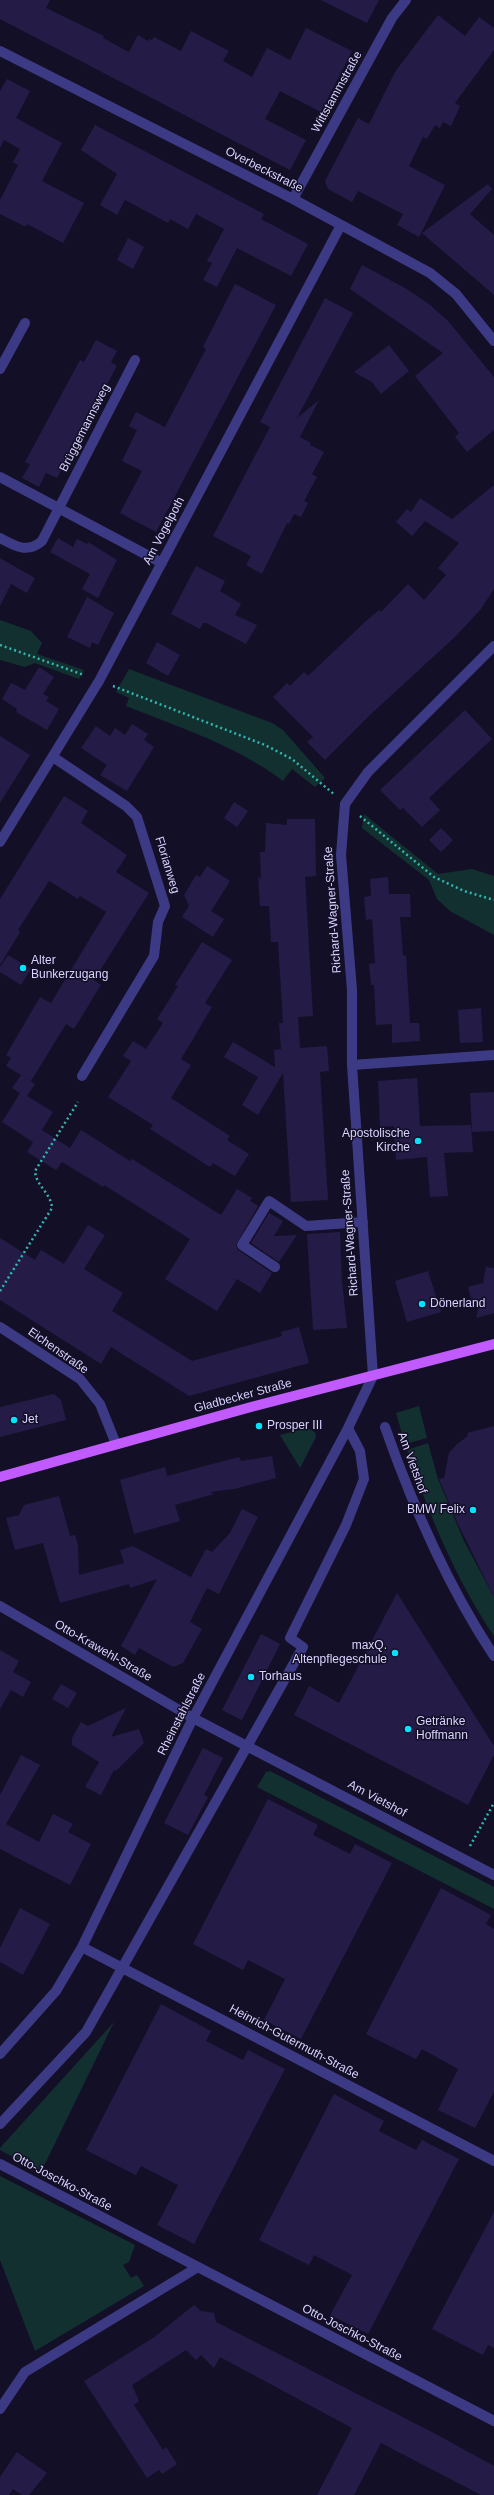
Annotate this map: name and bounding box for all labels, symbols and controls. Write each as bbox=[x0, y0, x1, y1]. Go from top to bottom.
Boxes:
street label: Wittstammstraße bbox=[309, 49, 365, 135]
street label: Overbeckstraße bbox=[223, 144, 305, 196]
street label: Brüggemannsweg bbox=[57, 382, 113, 474]
street label: Am Vogelpoth bbox=[140, 495, 188, 567]
street label: Florianweg bbox=[152, 835, 182, 895]
street label: Richard-Wagner-Straße bbox=[321, 846, 345, 974]
place label: Alter Bunkerzugang bbox=[31, 954, 108, 982]
marker: Alter Bunkerzugang bbox=[18, 963, 28, 973]
place label: Apostolische Kirche bbox=[342, 1127, 410, 1155]
marker: Apostolische Kirche bbox=[413, 1136, 423, 1146]
street label: Richard-Wagner-Straße bbox=[338, 1169, 362, 1297]
place label: Dönerland bbox=[430, 1297, 485, 1311]
marker: Dönerland bbox=[417, 1299, 427, 1309]
street label: Eichenstraße bbox=[25, 1325, 91, 1377]
street label: Gladbecker Straße bbox=[192, 1376, 294, 1416]
place label: Jet bbox=[22, 1413, 38, 1427]
marker: Jet bbox=[9, 1415, 19, 1425]
place label: Prosper III bbox=[267, 1419, 322, 1433]
marker: Prosper III bbox=[254, 1421, 264, 1431]
street label: Am Vietshof bbox=[394, 1430, 430, 1496]
place label: BMW Felix bbox=[407, 1503, 465, 1517]
marker: BMW Felix bbox=[468, 1505, 478, 1515]
street label: Otto-Krawehl-Straße bbox=[52, 1617, 154, 1685]
place label: maxQ. Altenpflegeschule bbox=[292, 1639, 387, 1667]
marker: maxQ. Altenpflegeschule bbox=[390, 1648, 400, 1658]
street label: Rheinstahlstraße bbox=[155, 1670, 209, 1758]
place label: Torhaus bbox=[259, 1670, 302, 1684]
marker: Torhaus bbox=[246, 1672, 256, 1682]
place label: Getränke Hoffmann bbox=[416, 1715, 468, 1743]
marker: Getränke Hoffmann bbox=[403, 1724, 413, 1734]
street label: Am Vietshof bbox=[345, 1778, 409, 1820]
street label: Heinrich-Gutermuth-Straße bbox=[227, 2002, 361, 2082]
street label: Otto-Joschko-Straße bbox=[10, 2150, 114, 2214]
street label: Otto-Joschko-Straße bbox=[299, 2301, 405, 2365]

